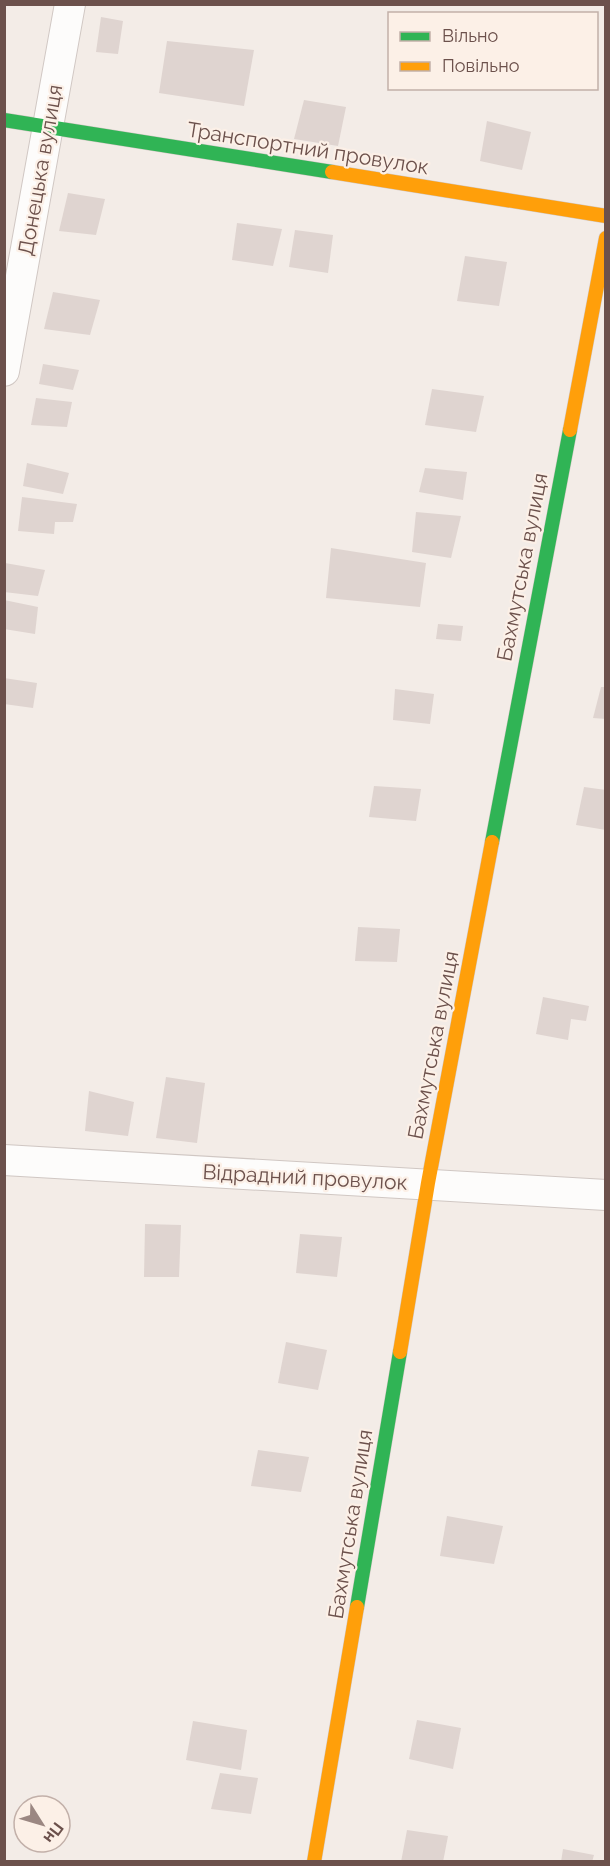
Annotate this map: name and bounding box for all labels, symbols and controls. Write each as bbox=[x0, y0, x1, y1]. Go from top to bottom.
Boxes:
legend bbox=[388, 12, 598, 90]
text: Вільно bbox=[442, 25, 498, 46]
text: Повільно bbox=[442, 55, 520, 76]
street label: Донецька вулиця bbox=[13, 83, 67, 257]
street label: Транспортний провулок bbox=[185, 117, 431, 179]
street label: Бахмутська вулиця bbox=[491, 471, 553, 663]
street label: Бахмутська вулиця bbox=[402, 949, 464, 1141]
street label: Відрадний провулок bbox=[202, 1159, 408, 1195]
street label: Бахмутська вулиця bbox=[323, 1428, 377, 1620]
north arrow bbox=[12, 1794, 72, 1854]
text: Пн bbox=[40, 1819, 68, 1847]

